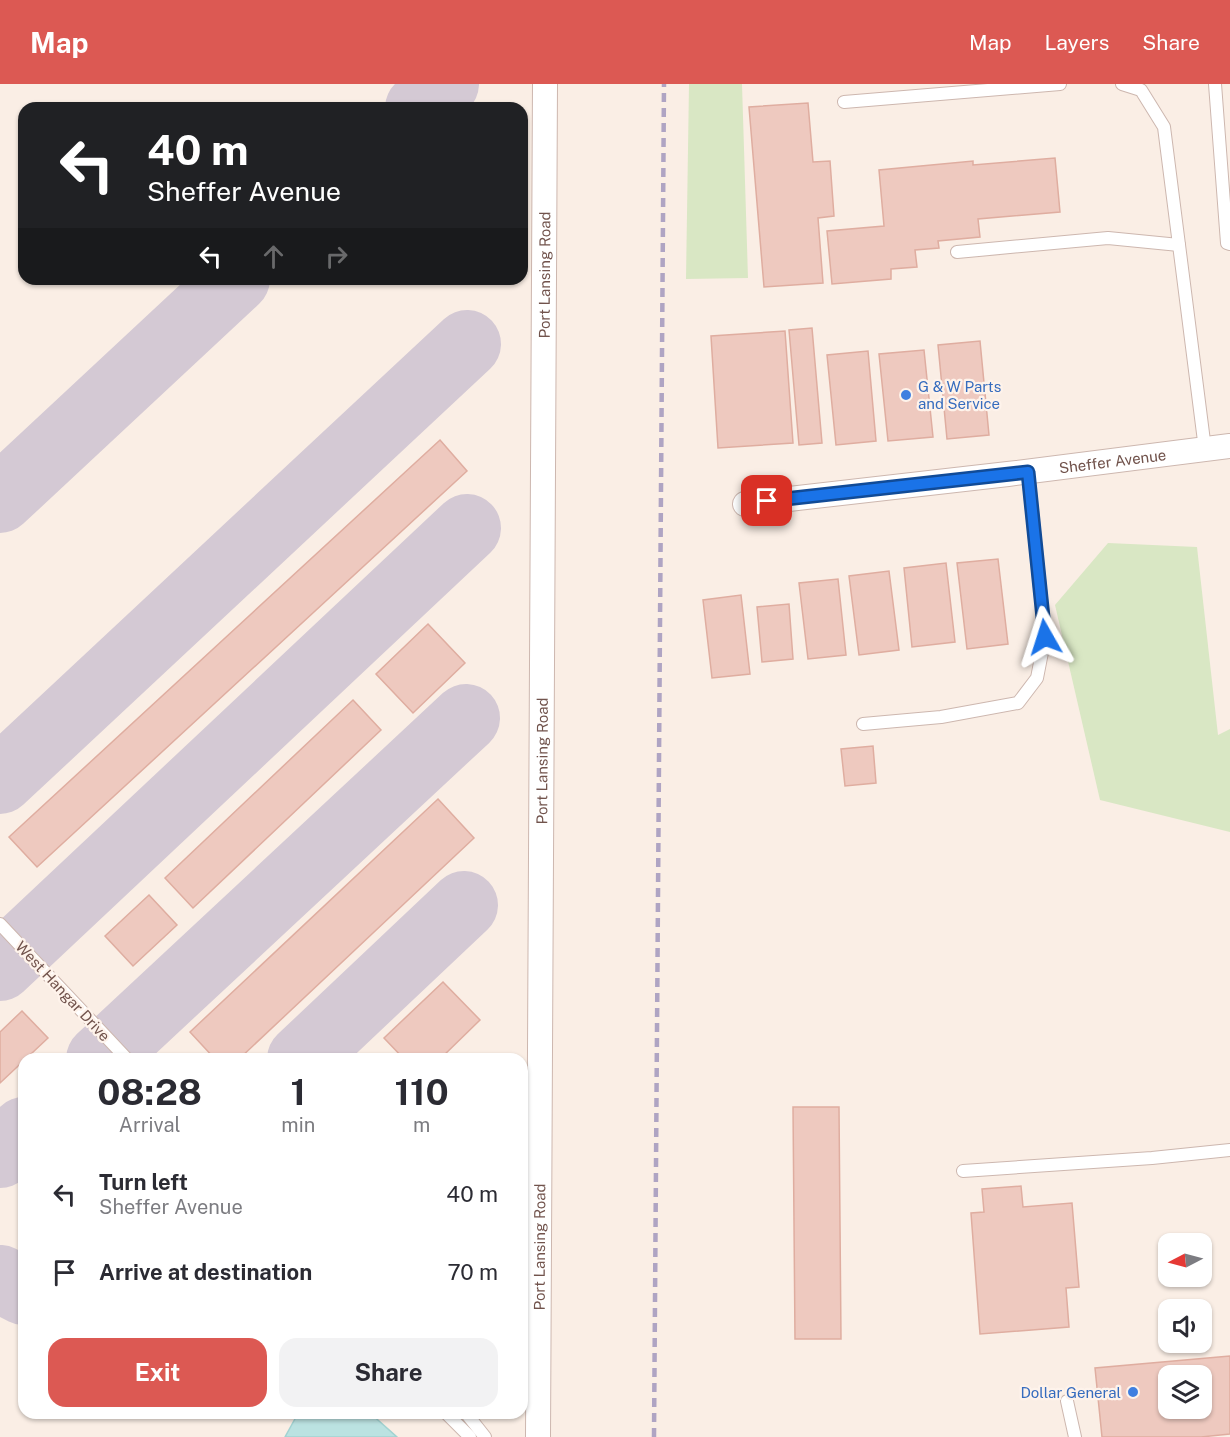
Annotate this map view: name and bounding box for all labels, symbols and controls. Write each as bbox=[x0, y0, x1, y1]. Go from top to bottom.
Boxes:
text: Map bbox=[30, 26, 89, 59]
text: Map bbox=[969, 30, 1012, 55]
text: Layers bbox=[1045, 30, 1109, 55]
text: Share bbox=[1142, 30, 1200, 55]
text: 40 m bbox=[147, 125, 249, 174]
icon: left bbox=[48, 126, 126, 204]
text: Sheffer Avenue bbox=[147, 175, 341, 207]
street label: Port Lansing Road bbox=[535, 211, 553, 339]
icon: left bbox=[194, 240, 227, 273]
icon: ahead bbox=[257, 240, 290, 273]
icon: right bbox=[320, 240, 353, 273]
place label: G & W Parts and Service bbox=[918, 378, 1001, 412]
marker: G & W Parts and Service bbox=[899, 388, 913, 402]
street label: Sheffer Avenue bbox=[1058, 446, 1167, 476]
pin bbox=[741, 475, 792, 526]
icon: arrive bbox=[750, 484, 783, 517]
position arrow bbox=[1013, 605, 1077, 669]
street label: Port Lansing Road bbox=[533, 697, 550, 825]
street label: West Hangar Drive bbox=[12, 938, 114, 1044]
text: 08:28 bbox=[97, 1071, 202, 1113]
text: 1 bbox=[291, 1071, 306, 1113]
text: 110 bbox=[395, 1071, 449, 1113]
text: Arrival bbox=[119, 1113, 181, 1137]
text: min bbox=[281, 1113, 315, 1137]
text: m bbox=[413, 1113, 430, 1137]
text: Turn left bbox=[99, 1169, 188, 1195]
icon: left bbox=[48, 1178, 81, 1211]
text: 40 m bbox=[446, 1181, 498, 1207]
street label: Port Lansing Road bbox=[530, 1183, 548, 1311]
text: Sheffer Avenue bbox=[99, 1195, 243, 1219]
north arrow bbox=[1158, 1233, 1212, 1287]
map controls bbox=[1158, 1233, 1212, 1419]
icon: arrive bbox=[48, 1256, 81, 1289]
text: Arrive at destination bbox=[99, 1259, 312, 1285]
text: 70 m bbox=[447, 1259, 498, 1285]
button: sound bbox=[1158, 1299, 1212, 1353]
button: Exit bbox=[48, 1338, 267, 1407]
button: Share bbox=[279, 1338, 498, 1407]
button: layers bbox=[1158, 1365, 1212, 1419]
place label: Dollar General bbox=[1020, 1384, 1121, 1401]
marker: Dollar General bbox=[1126, 1385, 1140, 1399]

